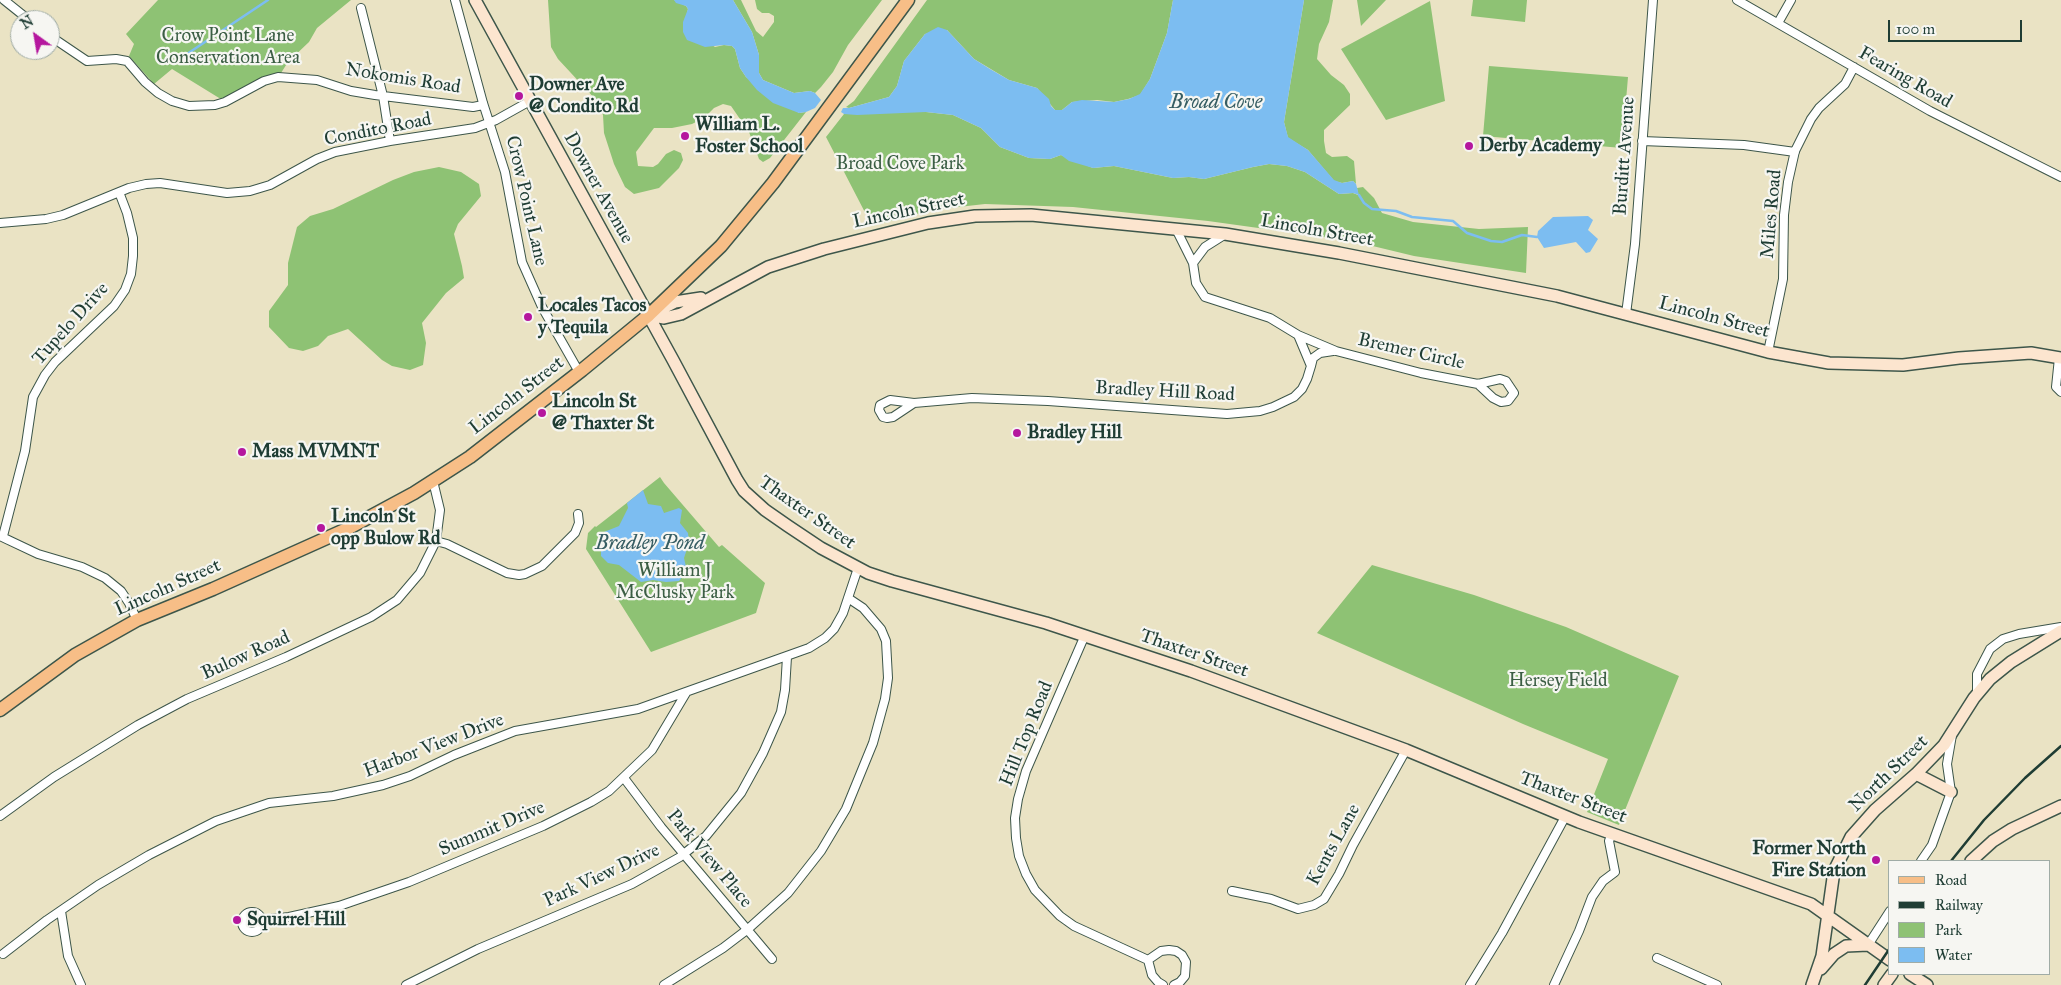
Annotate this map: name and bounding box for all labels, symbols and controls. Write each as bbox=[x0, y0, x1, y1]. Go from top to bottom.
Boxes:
north arrow bbox=[10, 10, 60, 60]
scale bar bbox=[1891, 10, 2025, 42]
text: N bbox=[18, 12, 37, 33]
text: 100 m bbox=[1896, 20, 1935, 38]
park label: Crow Point Lane Conservation Area bbox=[156, 25, 300, 69]
street label: Fearing Road bbox=[1854, 42, 1956, 114]
street label: Nokomis Road bbox=[344, 59, 462, 99]
place label: Downer Ave @ Condito Rd bbox=[529, 74, 639, 118]
marker: Downer Ave @ Condito Rd bbox=[513, 90, 525, 102]
water label: Broad Cove bbox=[1170, 91, 1262, 115]
street label: Burditt Avenue bbox=[1609, 96, 1641, 216]
street label: Condito Road bbox=[322, 108, 434, 152]
place label: William L. Foster School bbox=[695, 114, 803, 158]
street label: Downer Avenue bbox=[558, 128, 638, 248]
marker: William L. Foster School bbox=[679, 130, 691, 142]
street label: Crow Point Lane bbox=[500, 134, 552, 268]
place label: Derby Academy bbox=[1479, 135, 1602, 157]
marker: Derby Academy bbox=[1463, 140, 1475, 152]
park label: Broad Cove Park bbox=[836, 153, 964, 175]
street label: Miles Road bbox=[1757, 169, 1787, 259]
street label: Lincoln Street bbox=[851, 188, 967, 234]
street label: Lincoln Street bbox=[1259, 210, 1375, 252]
street label: Tupelo Drive bbox=[28, 278, 114, 370]
street label: Lincoln Street bbox=[1656, 292, 1772, 344]
place label: Locales Tacos y Tequila bbox=[538, 295, 646, 339]
marker: Locales Tacos y Tequila bbox=[522, 311, 534, 323]
street label: Bremer Circle bbox=[1356, 329, 1466, 375]
street label: Lincoln Street bbox=[465, 352, 569, 440]
street label: Bradley Hill Road bbox=[1095, 377, 1235, 407]
place label: Lincoln St @ Thaxter St bbox=[552, 391, 654, 435]
marker: Lincoln St @ Thaxter St bbox=[536, 407, 548, 419]
place label: Bradley Hill bbox=[1027, 422, 1122, 444]
marker: Bradley Hill bbox=[1011, 427, 1023, 439]
place label: Mass MVMNT bbox=[252, 441, 379, 463]
marker: Mass MVMNT bbox=[236, 446, 248, 458]
street label: Thaxter Street bbox=[754, 471, 860, 555]
place label: Lincoln St opp Bulow Rd bbox=[331, 506, 441, 550]
marker: Lincoln St opp Bulow Rd bbox=[315, 522, 327, 534]
water label: Bradley Pond bbox=[595, 532, 705, 556]
street label: Lincoln Street bbox=[111, 554, 225, 622]
park label: William J McClusky Park bbox=[616, 560, 734, 604]
street label: Thaxter Street bbox=[1137, 625, 1251, 683]
street label: Bulow Road bbox=[198, 626, 294, 686]
park label: Hersey Field bbox=[1508, 670, 1608, 692]
street label: Hill Top Road bbox=[996, 678, 1058, 790]
street label: Harbor View Drive bbox=[361, 709, 507, 783]
street label: North Street bbox=[1845, 731, 1933, 817]
street label: Thaxter Street bbox=[1516, 767, 1630, 829]
street label: Summit Drive bbox=[436, 796, 548, 862]
street label: Kents Lane bbox=[1302, 800, 1366, 890]
street label: Park View Place bbox=[661, 805, 757, 913]
place label: Former North Fire Station bbox=[1752, 838, 1866, 882]
street label: Park View Drive bbox=[540, 839, 664, 913]
marker: Former North Fire Station bbox=[1870, 854, 1882, 866]
legend bbox=[1888, 860, 2051, 975]
text: Road bbox=[1935, 871, 1967, 889]
text: Railway bbox=[1935, 896, 1983, 914]
place label: Squirrel Hill bbox=[247, 909, 346, 931]
marker: Squirrel Hill bbox=[231, 914, 243, 926]
text: Park bbox=[1935, 921, 1962, 939]
text: Water bbox=[1935, 946, 1972, 964]

